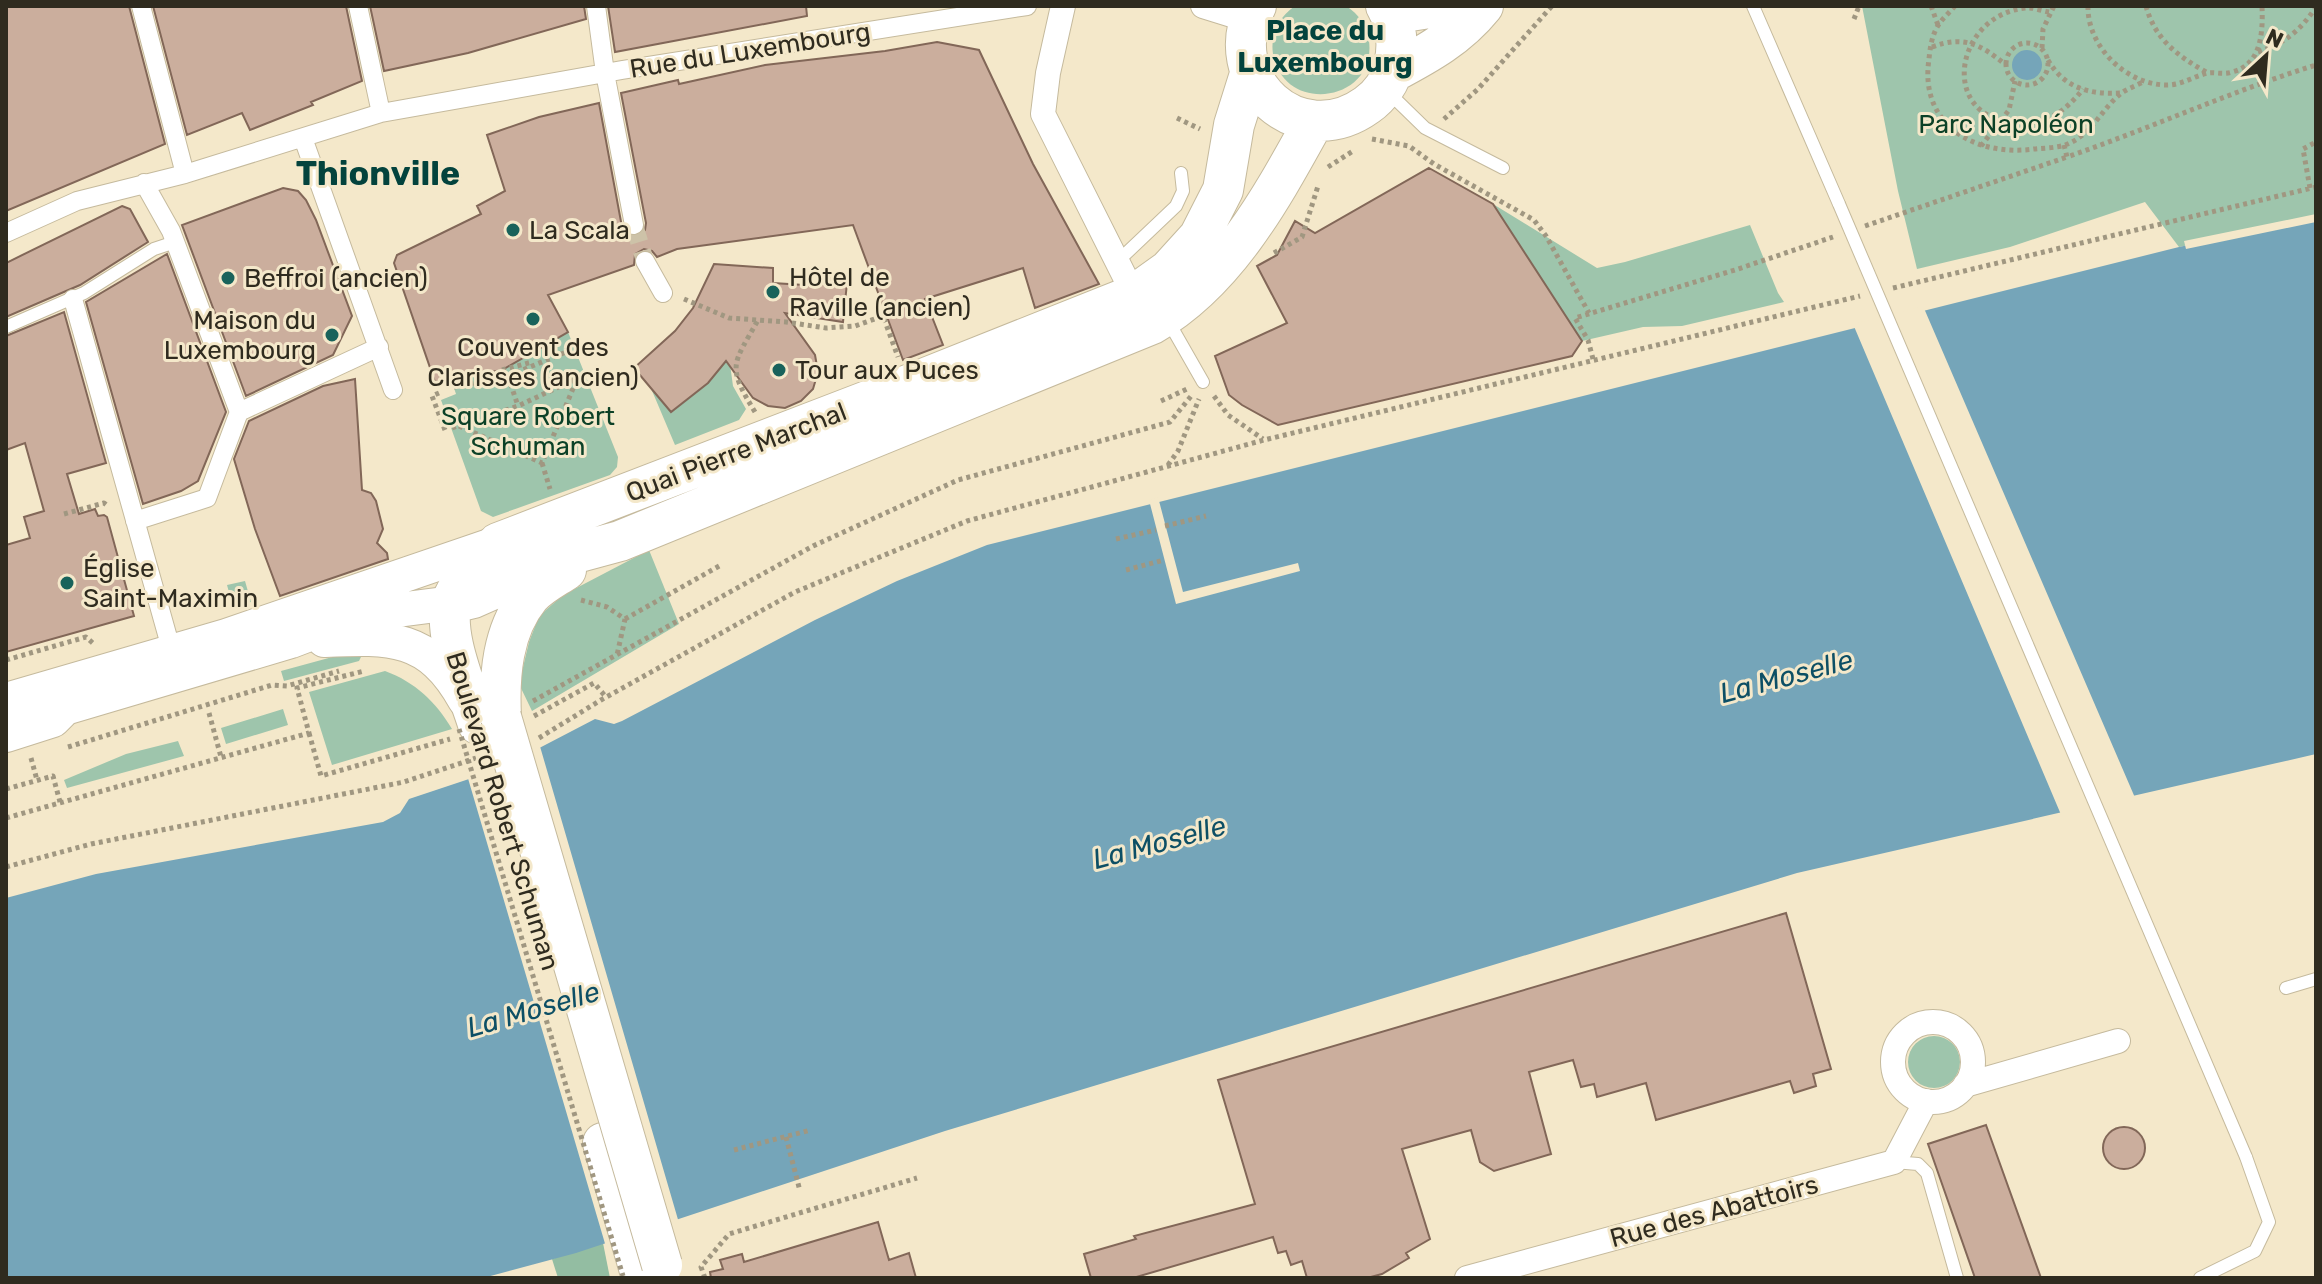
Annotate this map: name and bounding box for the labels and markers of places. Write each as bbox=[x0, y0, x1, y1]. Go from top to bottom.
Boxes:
place label: La Scala bbox=[529, 215, 630, 246]
marker: La Scala bbox=[504, 221, 522, 239]
place label: Hôtel de Raville (ancien) bbox=[789, 262, 971, 323]
place label: Beffroi (ancien) bbox=[244, 263, 428, 294]
marker: Beffroi (ancien) bbox=[219, 269, 237, 287]
marker: Hôtel de Raville (ancien) bbox=[764, 283, 782, 301]
place label: Maison du Luxembourg bbox=[164, 305, 316, 366]
marker: Couvent des Clarisses (ancien) bbox=[524, 310, 542, 328]
marker: Maison du Luxembourg bbox=[323, 326, 341, 344]
place label: Couvent des Clarisses (ancien) bbox=[427, 332, 639, 393]
place label: Tour aux Puces bbox=[795, 355, 979, 386]
marker: Tour aux Puces bbox=[770, 361, 788, 379]
place label: Église Saint-Maximin bbox=[83, 553, 258, 614]
marker: Église Saint-Maximin bbox=[58, 574, 76, 592]

